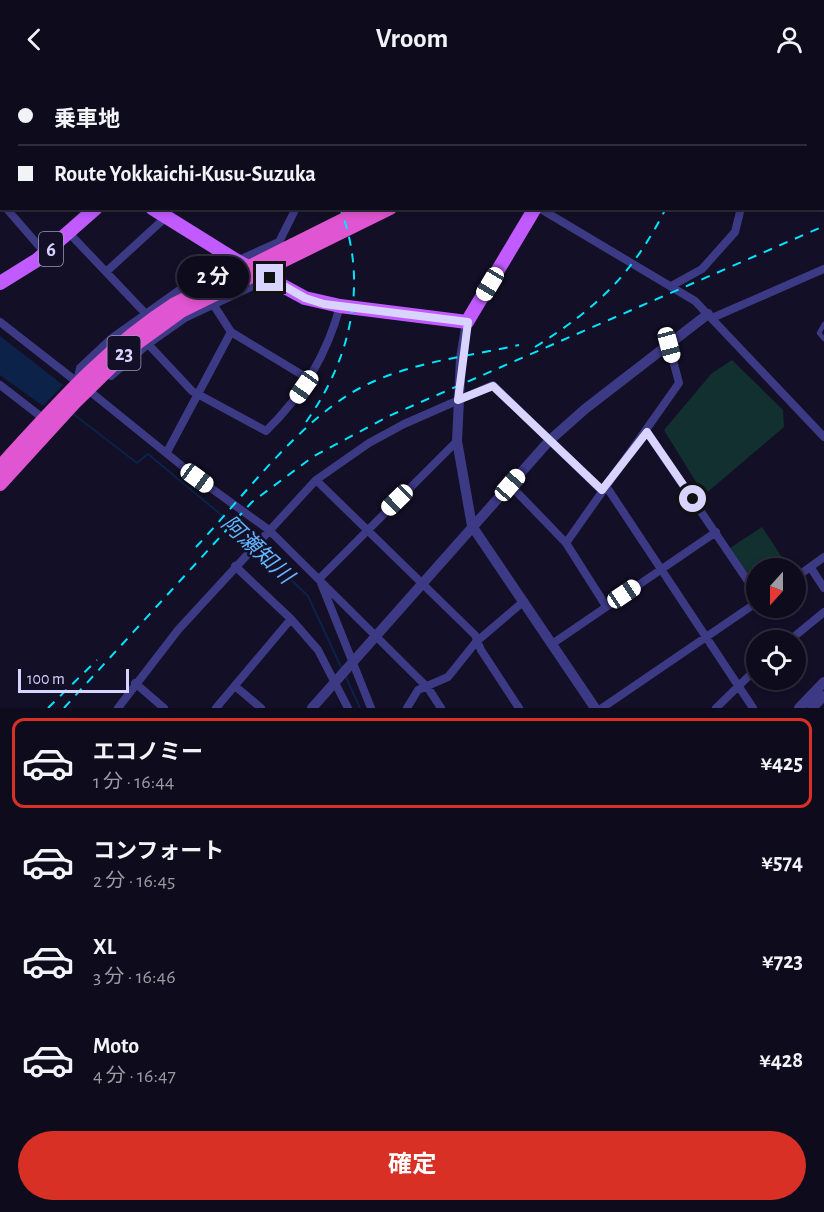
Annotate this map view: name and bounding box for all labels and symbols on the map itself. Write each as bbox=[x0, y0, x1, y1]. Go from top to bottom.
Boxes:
road number: 6 bbox=[39, 232, 63, 266]
callout: 2 分 bbox=[177, 257, 249, 299]
route end bbox=[256, 264, 283, 291]
car bbox=[473, 264, 507, 304]
car bbox=[656, 325, 682, 365]
road number: 23 bbox=[108, 336, 140, 370]
car bbox=[286, 367, 322, 407]
car bbox=[177, 460, 217, 496]
car bbox=[491, 466, 529, 504]
car bbox=[378, 481, 416, 519]
route start bbox=[679, 485, 706, 512]
water label: 阿瀬知川 bbox=[218, 511, 299, 589]
north arrow bbox=[746, 558, 806, 618]
car bbox=[604, 576, 644, 612]
scale bar bbox=[18, 666, 129, 694]

